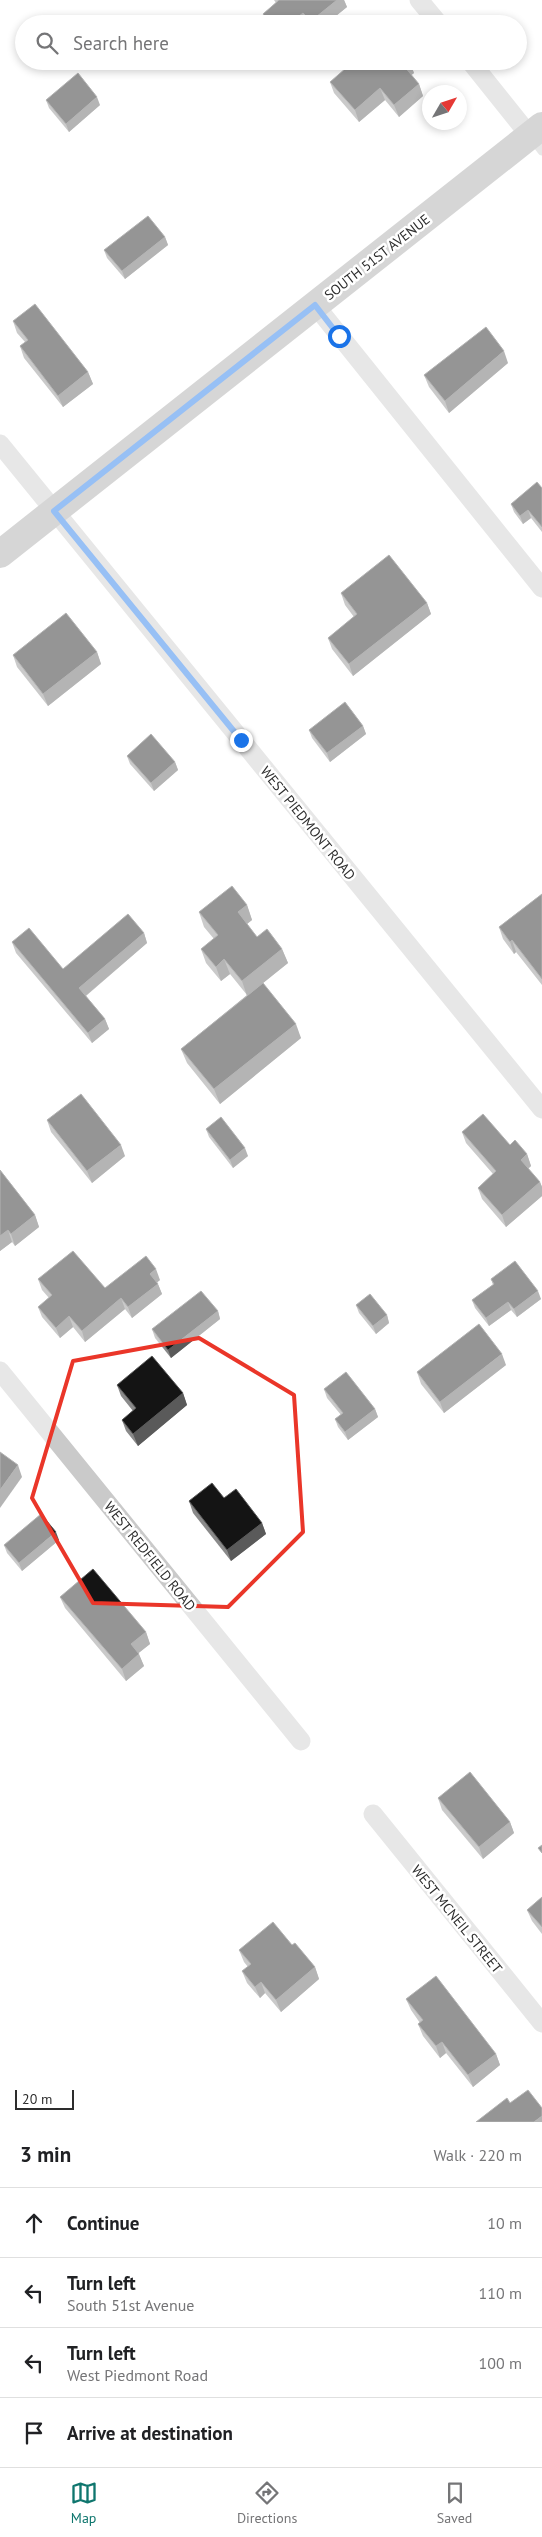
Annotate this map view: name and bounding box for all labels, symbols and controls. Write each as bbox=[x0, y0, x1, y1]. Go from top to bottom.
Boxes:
search box bbox=[15, 15, 527, 70]
icon: search bbox=[33, 29, 61, 57]
text: Search here bbox=[73, 31, 169, 55]
north arrow bbox=[422, 85, 467, 130]
street label: SOUTH 51ST AVENUE bbox=[321, 210, 433, 304]
route start bbox=[328, 325, 351, 348]
route end bbox=[230, 729, 253, 752]
street label: WEST PIEDMONT ROAD bbox=[257, 762, 359, 884]
street label: WEST REDFIELD ROAD bbox=[100, 1498, 200, 1614]
street label: WEST MCNEIL STREET bbox=[408, 1861, 506, 1977]
scale bar bbox=[15, 2087, 74, 2110]
text: 20 m bbox=[22, 2090, 52, 2108]
text: 3 min bbox=[20, 2141, 71, 2168]
text: Walk · 220 m bbox=[433, 2145, 522, 2165]
icon: ahead bbox=[20, 2209, 48, 2237]
text: Continue bbox=[67, 2211, 139, 2235]
text: 10 m bbox=[487, 2213, 522, 2233]
text: Turn left bbox=[67, 2271, 136, 2295]
icon: left bbox=[20, 2279, 48, 2307]
text: 110 m bbox=[479, 2283, 522, 2303]
text: South 51st Avenue bbox=[67, 2295, 194, 2315]
text: Turn left bbox=[67, 2341, 136, 2365]
icon: left bbox=[20, 2349, 48, 2377]
text: 100 m bbox=[479, 2353, 522, 2373]
text: West Piedmont Road bbox=[67, 2365, 208, 2385]
icon: arrive bbox=[20, 2419, 48, 2447]
text: Arrive at destination bbox=[67, 2421, 233, 2445]
tab: Map bbox=[70, 2479, 98, 2527]
tab: Directions bbox=[237, 2479, 297, 2527]
tab: Saved bbox=[437, 2479, 472, 2527]

